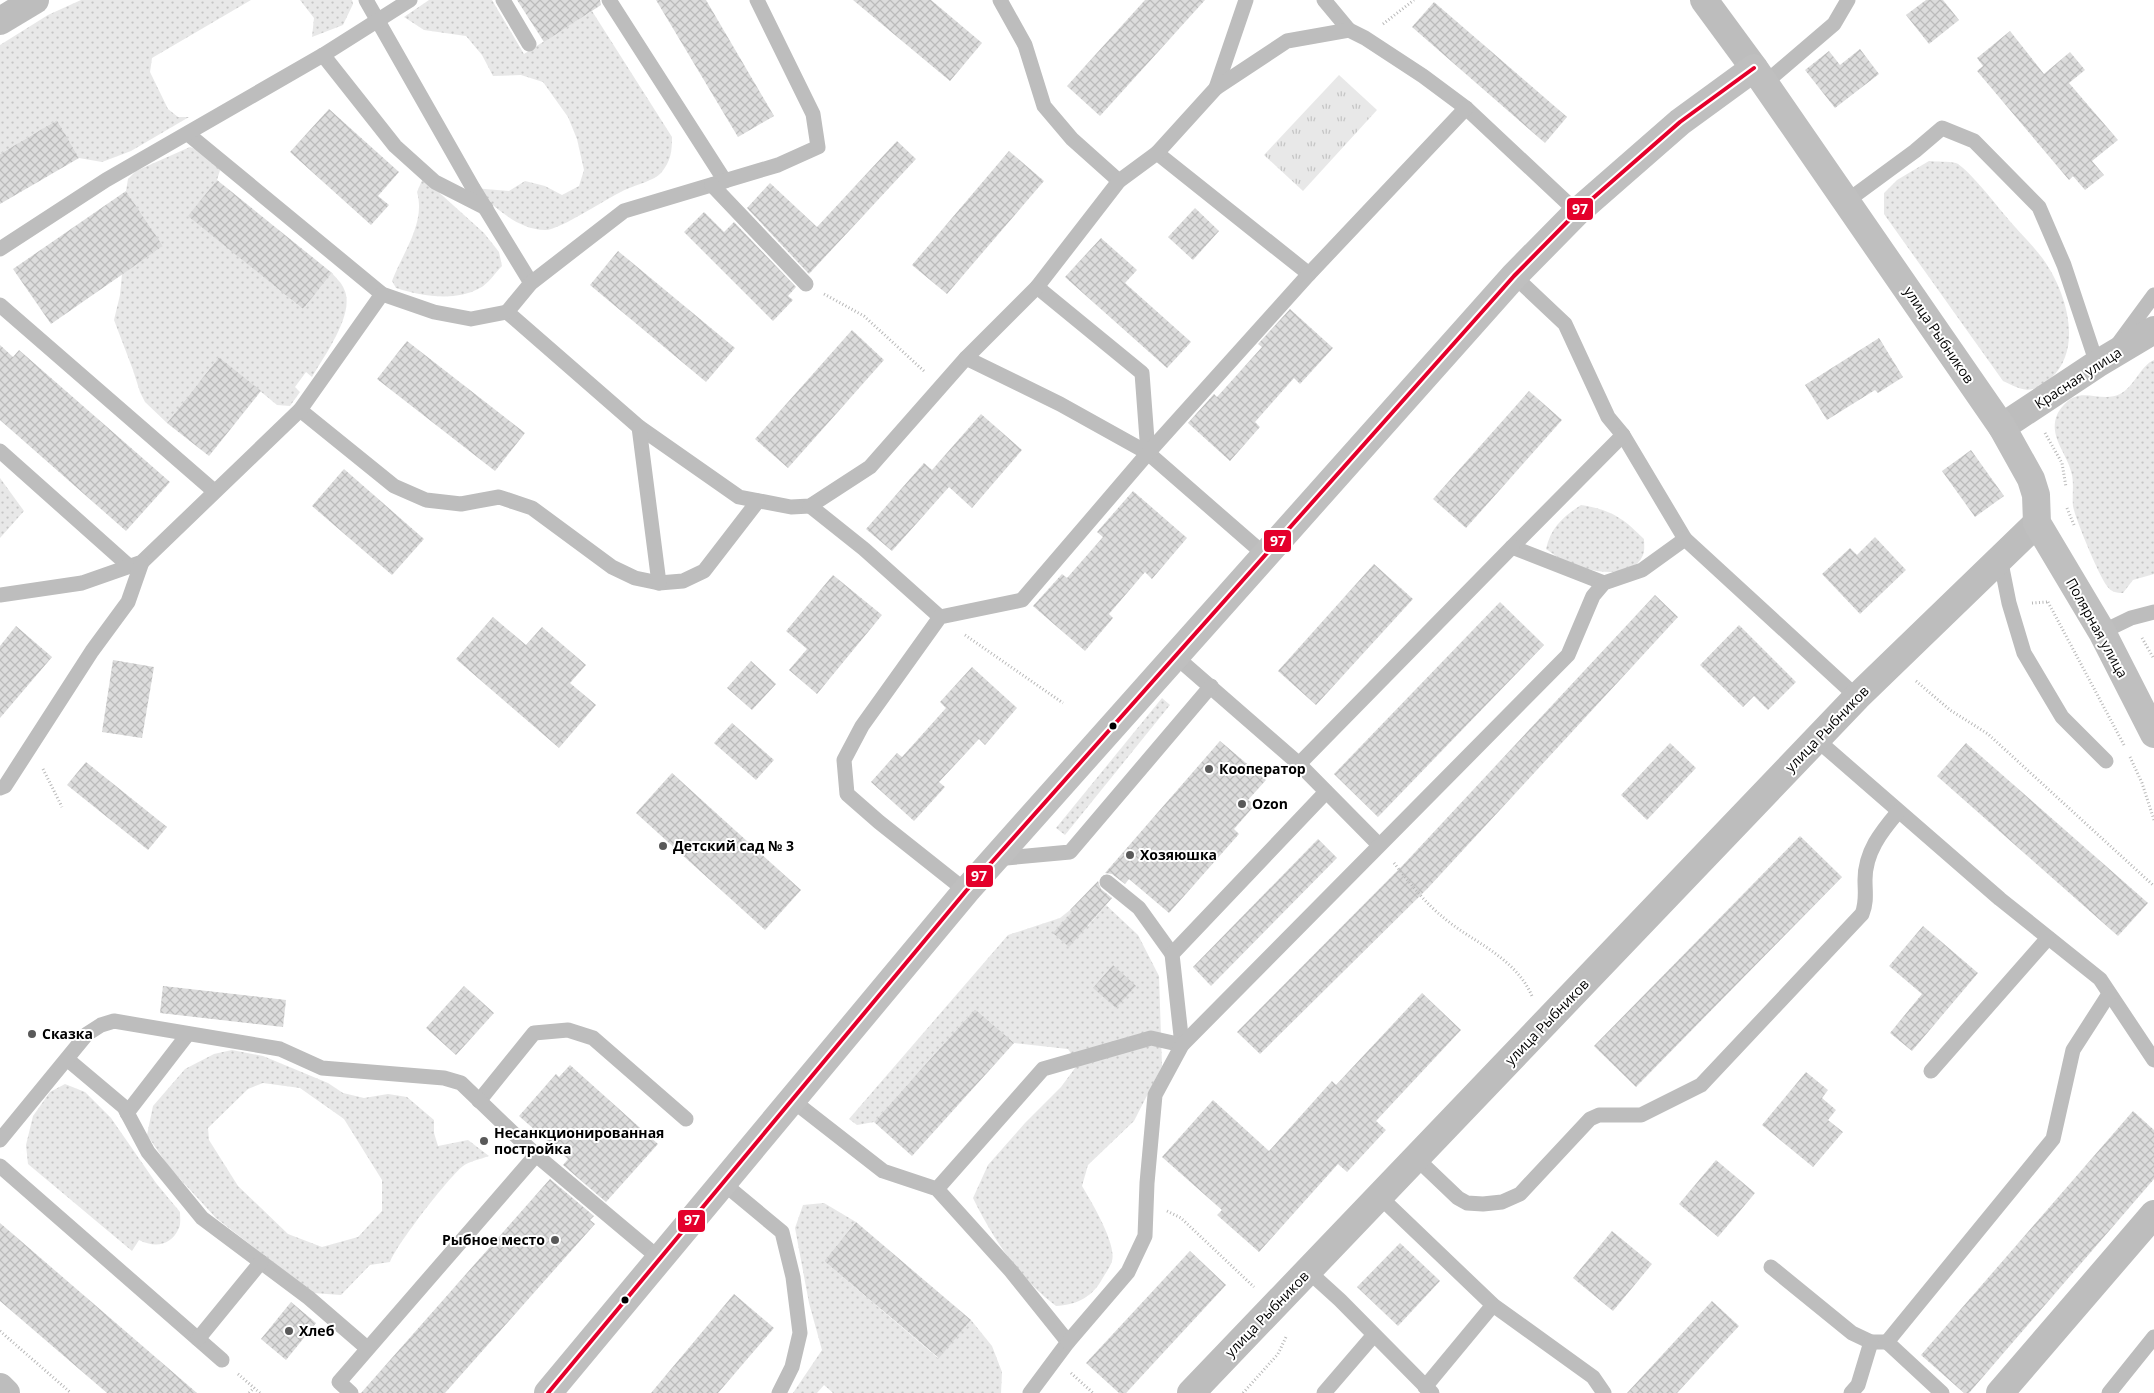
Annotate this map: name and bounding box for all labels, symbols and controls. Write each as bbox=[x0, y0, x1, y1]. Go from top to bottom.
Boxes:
line badge: 97 bbox=[1566, 197, 1594, 221]
text: 97 bbox=[1572, 199, 1588, 218]
street label: улица Рыбников bbox=[1900, 283, 1979, 387]
street label: Красная улица bbox=[2031, 342, 2125, 413]
line badge: 97 bbox=[1263, 529, 1292, 553]
text: 97 bbox=[1270, 531, 1286, 550]
street label: Полярная улица bbox=[2062, 574, 2133, 681]
street label: улица Рыбников bbox=[1781, 681, 1873, 776]
unlabelled marker bbox=[1108, 721, 1118, 731]
place label: Кооператор bbox=[1219, 759, 1306, 778]
marker: Кооператор bbox=[1203, 763, 1215, 775]
place label: Ozon bbox=[1252, 794, 1288, 813]
marker: Ozon bbox=[1236, 798, 1248, 810]
place label: Детский сад № 3 bbox=[673, 836, 794, 855]
marker: Детский сад № 3 bbox=[657, 840, 669, 852]
place label: Хозяюшка bbox=[1140, 845, 1217, 864]
marker: Хозяюшка bbox=[1124, 849, 1136, 861]
line badge: 97 bbox=[965, 864, 994, 888]
text: 97 bbox=[971, 866, 987, 885]
street label: улица Рыбников bbox=[1501, 974, 1593, 1069]
place label: Сказка bbox=[42, 1024, 93, 1043]
marker: Сказка bbox=[26, 1028, 38, 1040]
place label: Несанкционированная постройка bbox=[494, 1123, 664, 1158]
marker: Несанкционированная постройка bbox=[478, 1135, 490, 1147]
line badge: 97 bbox=[677, 1209, 706, 1233]
text: 97 bbox=[684, 1210, 700, 1229]
place label: Рыбное место bbox=[442, 1230, 545, 1249]
marker: Рыбное место bbox=[549, 1234, 561, 1246]
street label: улица Рыбников bbox=[1221, 1266, 1313, 1361]
unlabelled marker bbox=[620, 1295, 630, 1305]
place label: Хлеб bbox=[299, 1321, 335, 1340]
marker: Хлеб bbox=[283, 1325, 295, 1337]

